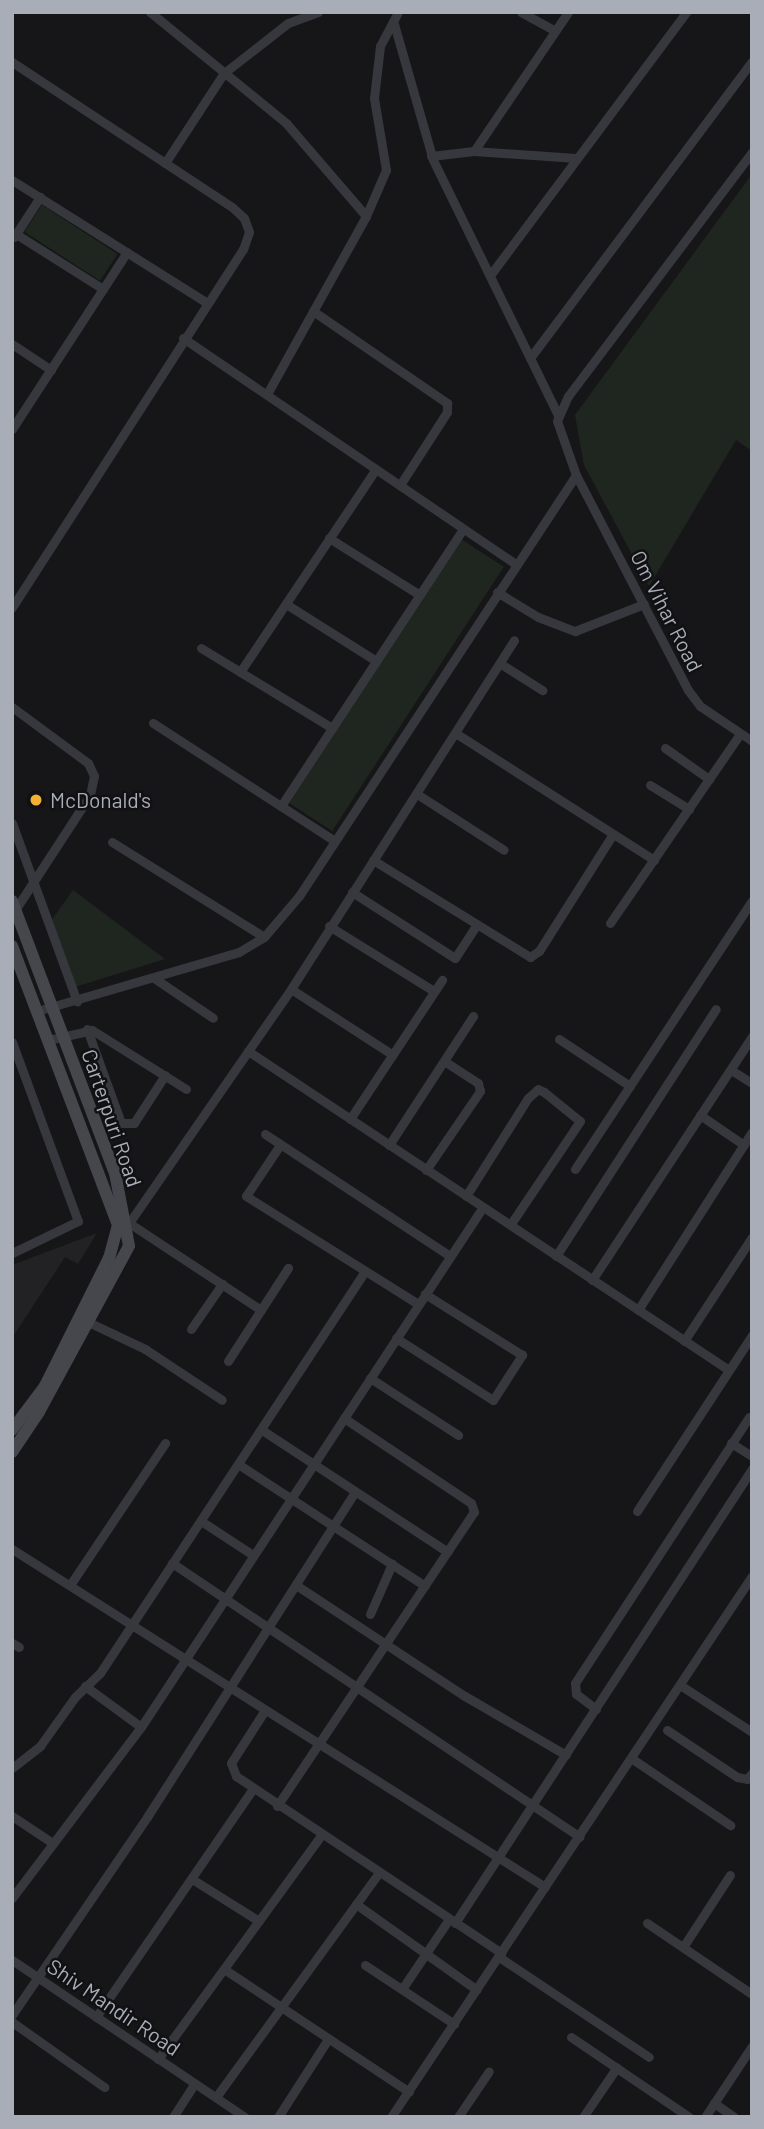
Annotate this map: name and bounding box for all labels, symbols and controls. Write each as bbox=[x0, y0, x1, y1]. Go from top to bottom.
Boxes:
street label: Om Vihar Road bbox=[626, 546, 708, 676]
place label: McDonald's bbox=[50, 787, 151, 813]
marker: McDonald's bbox=[28, 792, 44, 808]
street label: Carterpuri Road bbox=[77, 1046, 147, 1190]
street label: Shiv Mandir Road bbox=[43, 1953, 185, 2061]

